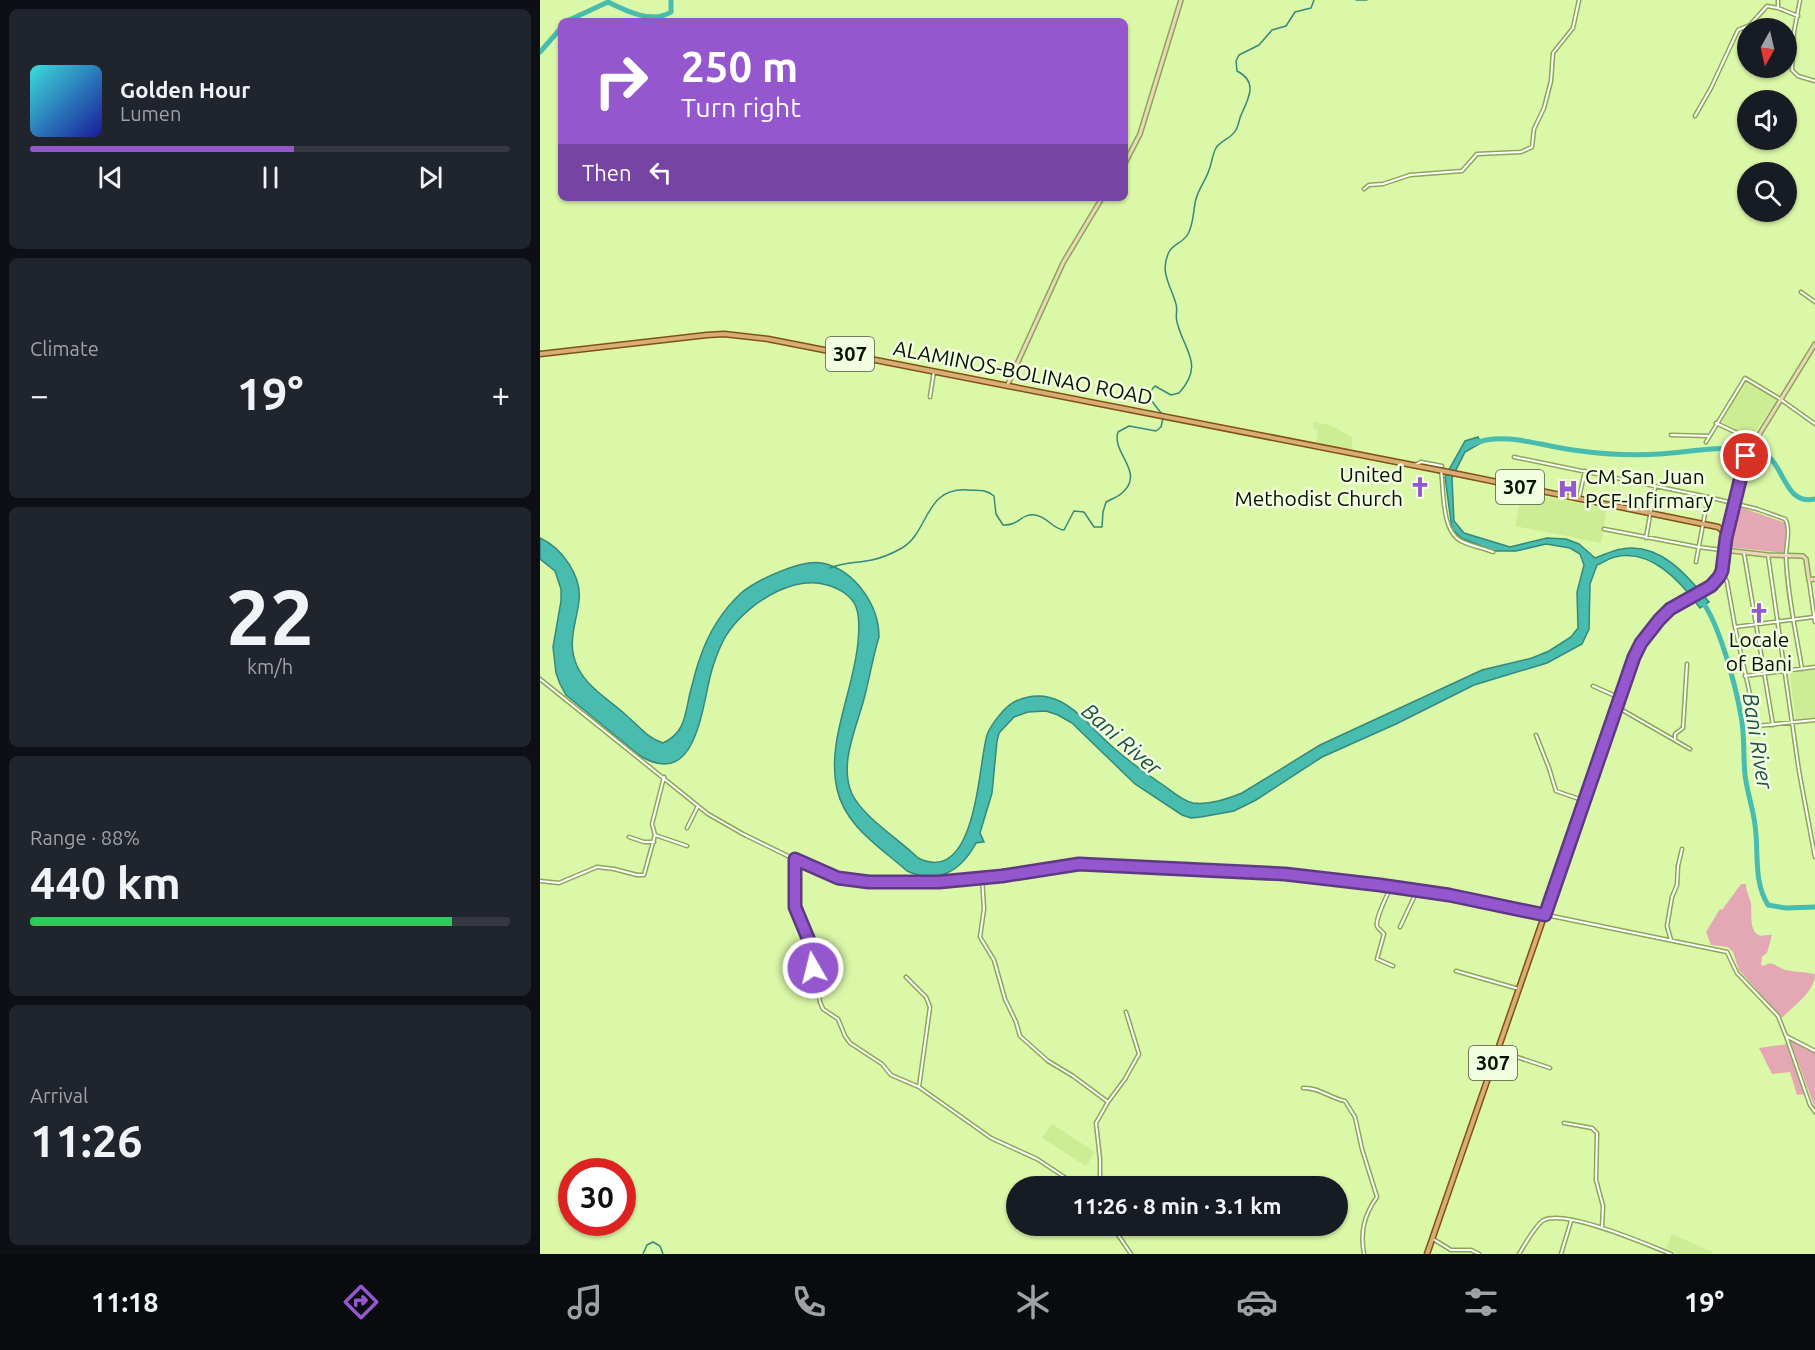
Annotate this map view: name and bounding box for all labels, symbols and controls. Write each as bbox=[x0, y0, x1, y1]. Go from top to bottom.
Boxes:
north arrow bbox=[1737, 18, 1797, 78]
map controls bbox=[1737, 18, 1797, 222]
icon: right bbox=[582, 42, 660, 120]
text: 250 m bbox=[681, 43, 798, 90]
text: Golden Hour bbox=[120, 77, 250, 102]
button: sound bbox=[1737, 90, 1797, 150]
text: Turn right bbox=[681, 92, 801, 122]
text: Lumen bbox=[120, 102, 181, 125]
icon: left bbox=[644, 156, 677, 189]
text: Then bbox=[582, 160, 632, 185]
icon: previous bbox=[94, 161, 127, 194]
icon: pause bbox=[254, 161, 287, 194]
icon: next bbox=[414, 161, 447, 194]
button: search bbox=[1737, 162, 1797, 222]
street label: ALAMINOS-BOLINAO ROAD bbox=[892, 335, 1155, 409]
text: Climate bbox=[30, 337, 99, 360]
road number: 307 bbox=[826, 337, 874, 371]
text: 19° bbox=[237, 368, 303, 419]
text: − bbox=[30, 376, 49, 413]
text: + bbox=[491, 376, 510, 413]
pin bbox=[1720, 430, 1771, 481]
icon: arrive bbox=[1729, 439, 1762, 472]
place label: United Methodist Church bbox=[1235, 462, 1403, 510]
place label: CM San Juan PCF-Infirmary bbox=[1585, 464, 1713, 512]
road number: 307 bbox=[1496, 470, 1544, 504]
church icon: United Methodist Church bbox=[1408, 475, 1432, 499]
hospital icon: CM San Juan PCF-Infirmary bbox=[1556, 477, 1580, 501]
text: 22 bbox=[226, 572, 314, 660]
church icon: Locale of Bani bbox=[1747, 601, 1771, 625]
place label: Locale of Bani bbox=[1726, 627, 1792, 675]
text: km/h bbox=[247, 655, 293, 678]
water label: Bani River bbox=[1739, 691, 1779, 791]
water label: Bani River bbox=[1077, 697, 1168, 780]
text: Range · 88% bbox=[30, 826, 140, 849]
text: 440 km bbox=[30, 857, 181, 908]
position arrow bbox=[781, 936, 845, 1000]
road number: 307 bbox=[1469, 1046, 1517, 1080]
text: Arrival bbox=[30, 1084, 88, 1107]
text: 11:26 bbox=[30, 1115, 143, 1166]
speed limit sign: 30 bbox=[558, 1158, 636, 1236]
text: 11:26 · 8 min · 3.1 km bbox=[1072, 1193, 1282, 1218]
icon: directions bbox=[340, 1281, 382, 1323]
icon: music bbox=[564, 1281, 606, 1323]
icon: phone bbox=[788, 1281, 830, 1323]
icon: climate bbox=[1012, 1281, 1054, 1323]
icon: car bbox=[1236, 1281, 1278, 1323]
icon: filters bbox=[1460, 1281, 1502, 1323]
text: 11:18 bbox=[91, 1287, 159, 1317]
text: 19° bbox=[1684, 1287, 1724, 1317]

